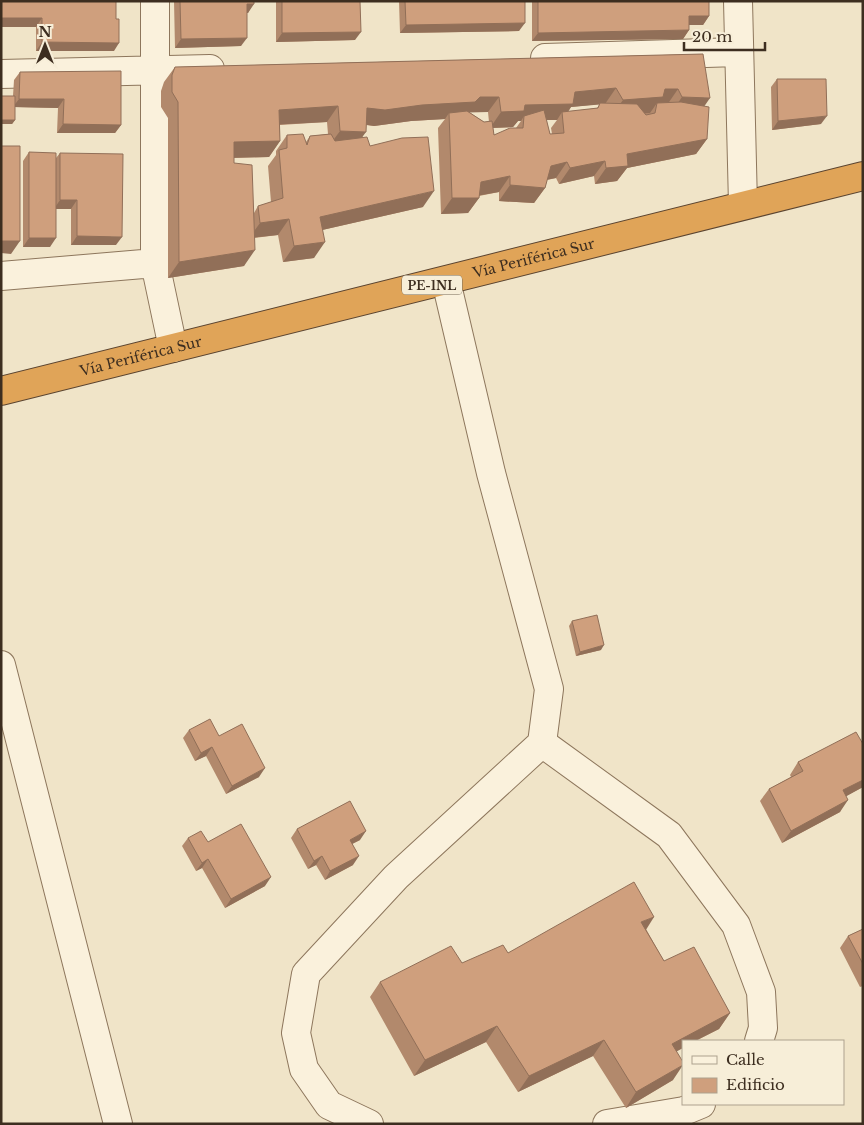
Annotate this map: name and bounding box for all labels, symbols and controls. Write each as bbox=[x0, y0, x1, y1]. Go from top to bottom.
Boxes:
north arrow bbox=[20, 20, 70, 70]
scale bar bbox=[684, 20, 765, 52]
text: N bbox=[38, 23, 52, 41]
text: 20 m bbox=[692, 27, 732, 46]
street label: Vía Periférica Sur bbox=[470, 234, 597, 282]
road number: PE-1NL bbox=[402, 276, 462, 294]
street label: Vía Periférica Sur bbox=[77, 332, 204, 380]
legend bbox=[682, 1040, 844, 1105]
text: Calle bbox=[726, 1050, 765, 1069]
text: Edificio bbox=[726, 1075, 785, 1094]

